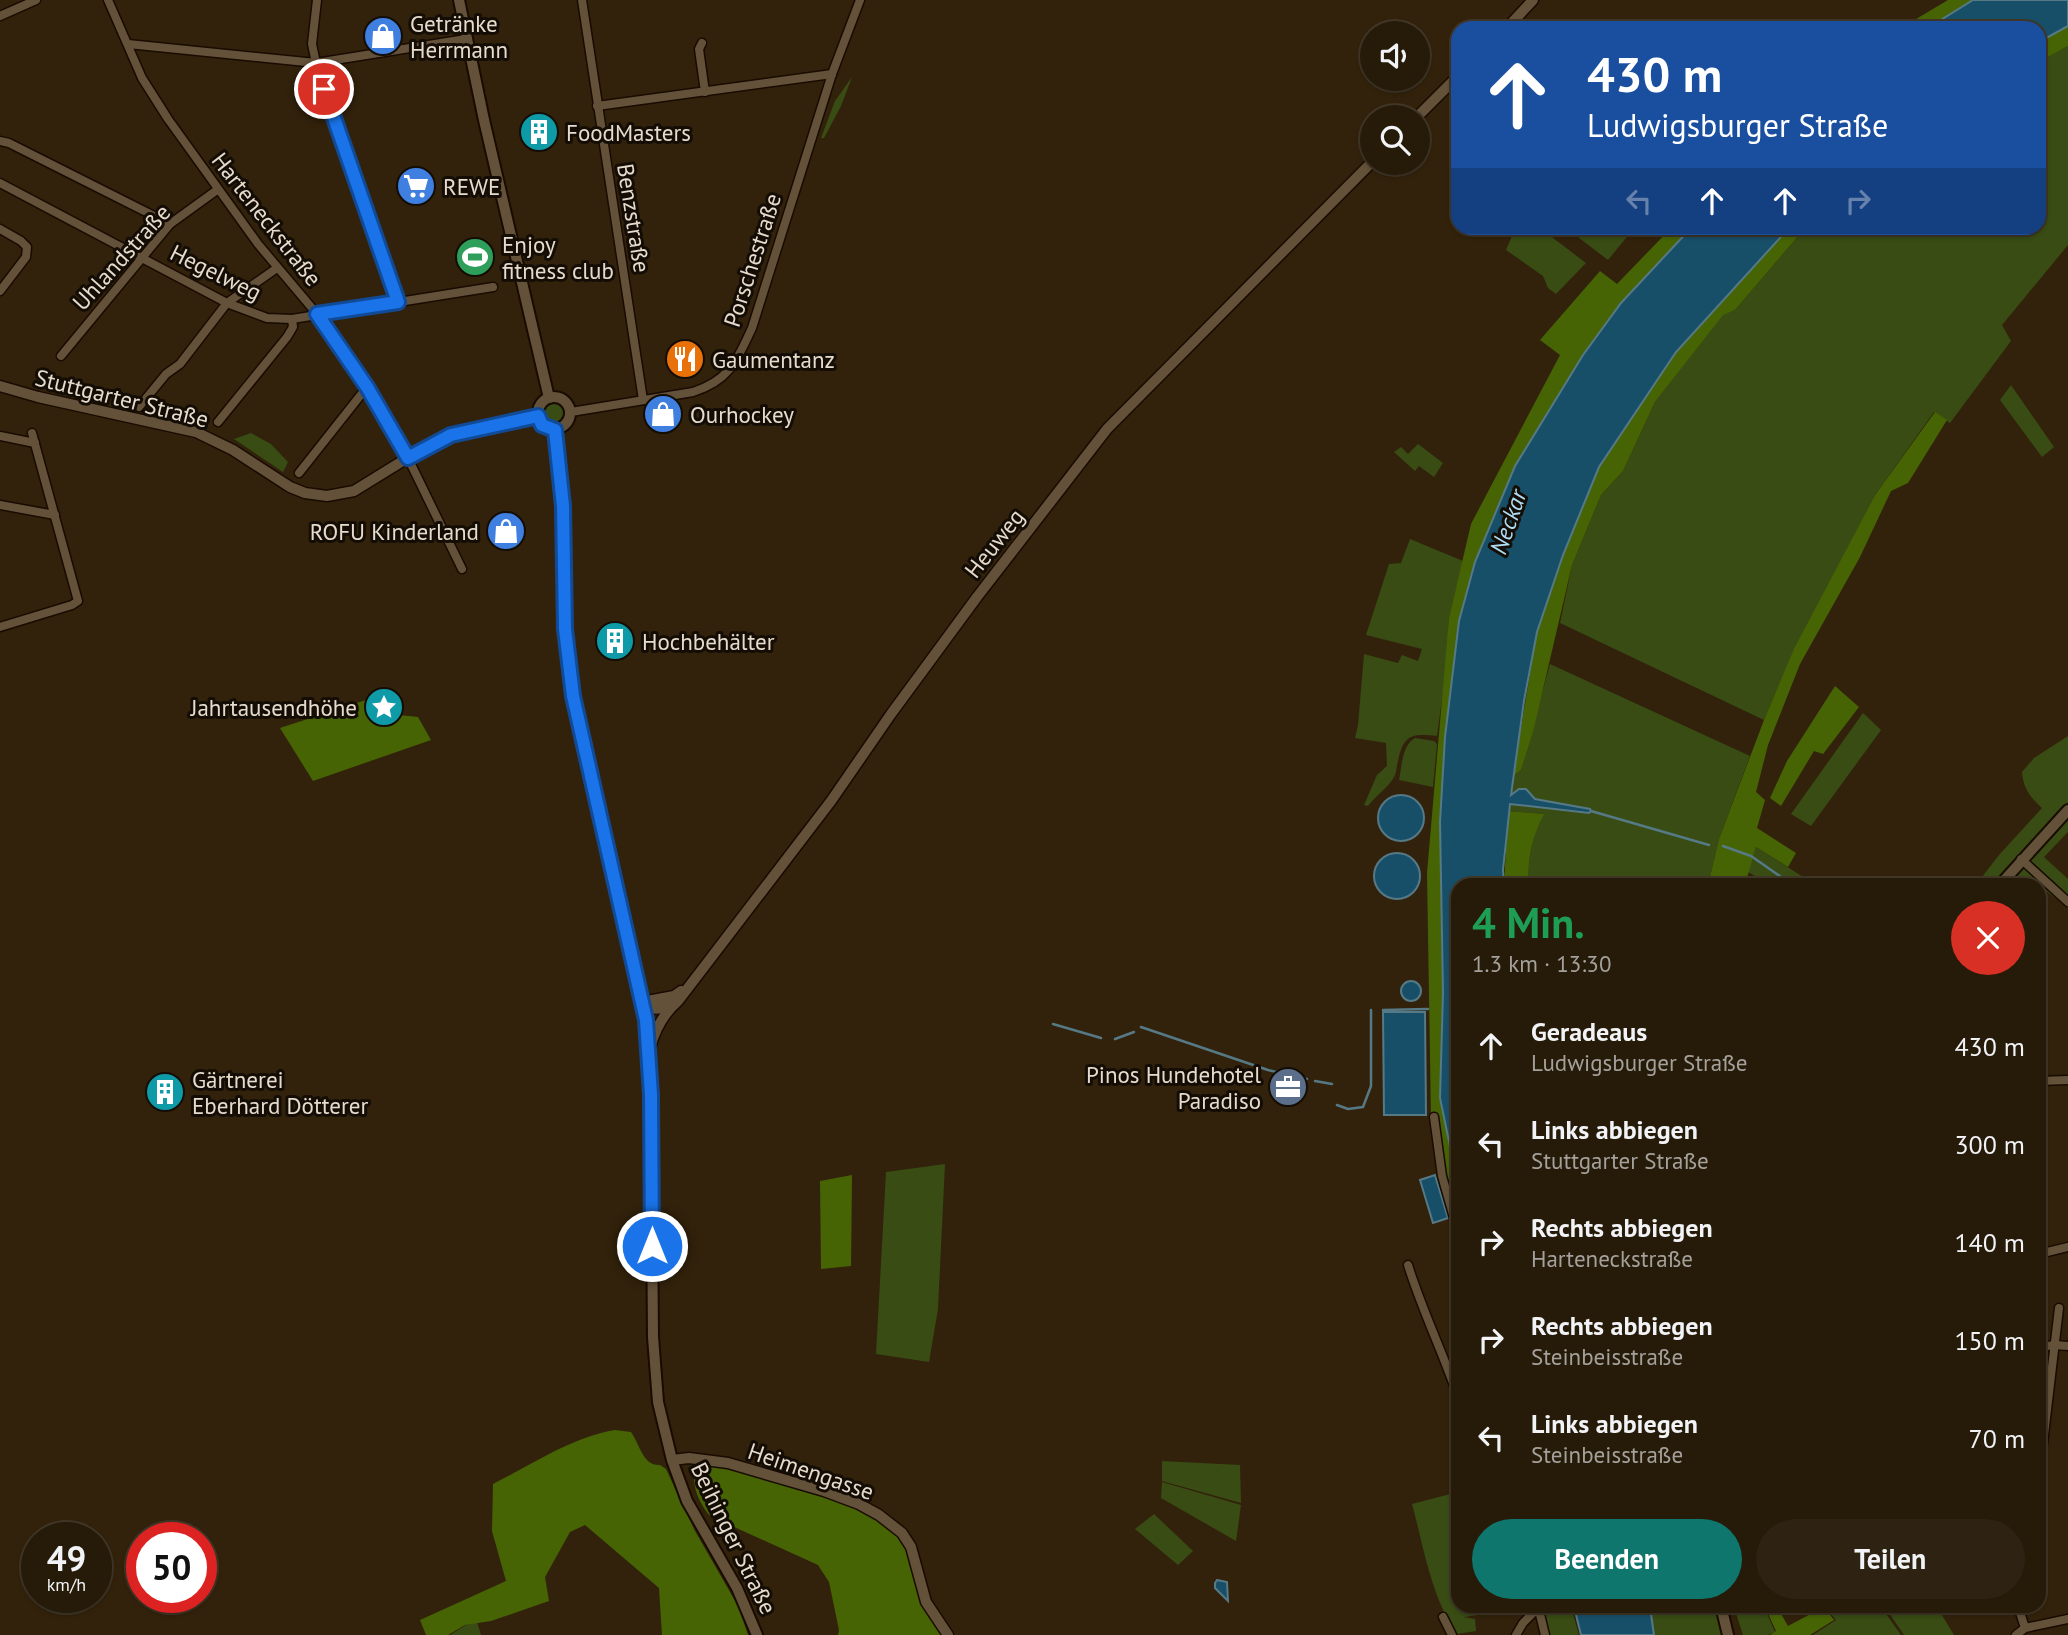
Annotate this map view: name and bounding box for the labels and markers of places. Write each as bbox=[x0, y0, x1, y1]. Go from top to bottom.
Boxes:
place label: Getränke Herrmann bbox=[410, 9, 508, 64]
shop icon: Getränke Herrmann bbox=[362, 15, 404, 57]
pin bbox=[294, 59, 354, 119]
building icon: FoodMasters bbox=[518, 111, 560, 153]
place label: FoodMasters bbox=[566, 118, 691, 147]
supermarket icon: REWE bbox=[395, 165, 437, 207]
place label: REWE bbox=[443, 172, 500, 201]
place label: Enjoy fitness club bbox=[502, 230, 614, 285]
sports icon: Enjoy fitness club bbox=[454, 236, 496, 278]
restaurant icon: Gaumentanz bbox=[664, 338, 706, 380]
place label: Gaumentanz bbox=[712, 345, 835, 374]
shop icon: Ourhockey bbox=[642, 393, 684, 435]
place label: Ourhockey bbox=[690, 400, 794, 429]
shop icon: ROFU Kinderland bbox=[485, 510, 527, 552]
place label: ROFU Kinderland bbox=[310, 517, 479, 546]
building icon: Hochbehälter bbox=[594, 620, 636, 662]
place label: Hochbehälter bbox=[642, 627, 775, 656]
place icon: Jahrtausendhöhe bbox=[363, 686, 405, 728]
place label: Jahrtausendhöhe bbox=[190, 693, 357, 722]
place label: Pinos Hundehotel Paradiso bbox=[1086, 1060, 1261, 1115]
place label: Gärtnerei Eberhard Dötterer bbox=[192, 1065, 368, 1120]
office icon: Pinos Hundehotel Paradiso bbox=[1267, 1066, 1309, 1108]
building icon: Gärtnerei Eberhard Dötterer bbox=[144, 1071, 186, 1113]

